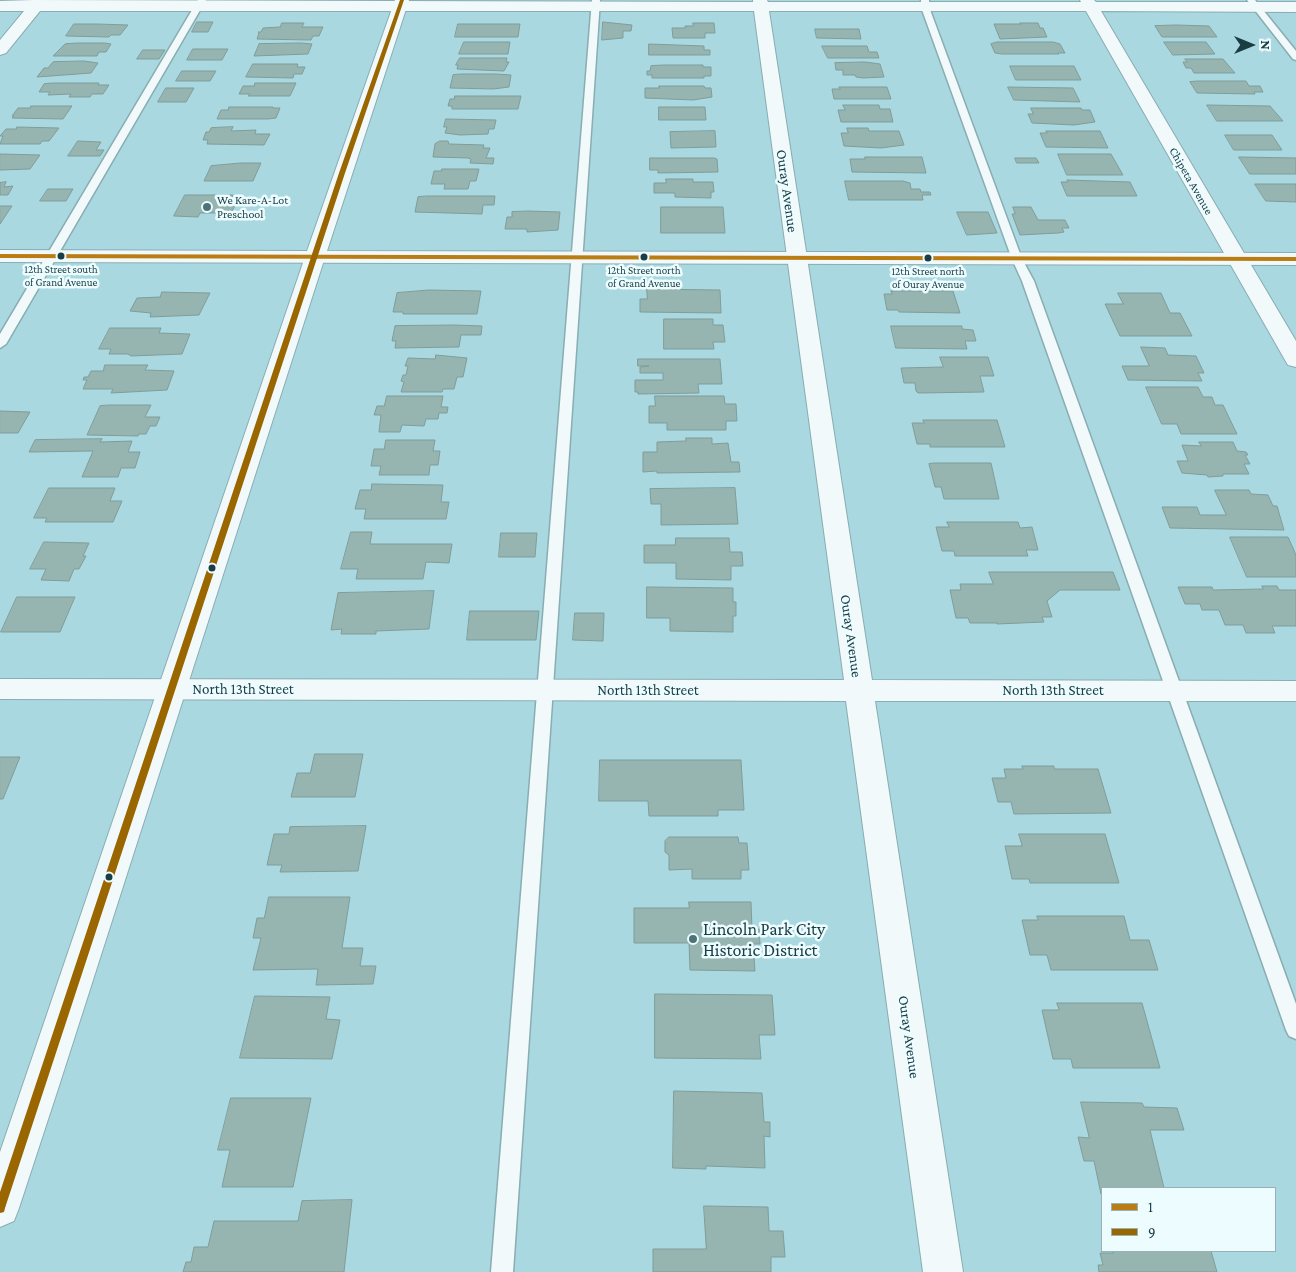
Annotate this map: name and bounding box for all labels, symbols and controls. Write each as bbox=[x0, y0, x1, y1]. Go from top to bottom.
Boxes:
north arrow bbox=[1226, 20, 1276, 70]
text: N bbox=[1258, 40, 1274, 50]
street label: Chipeta Avenue bbox=[1166, 145, 1216, 217]
street label: Ouray Avenue bbox=[772, 148, 802, 234]
place label: We Kare-A-Lot Preschool bbox=[217, 193, 288, 221]
marker: We Kare-A-Lot Preschool bbox=[201, 201, 213, 213]
marker: 12th Street south of Grand Avenue bbox=[56, 251, 66, 261]
marker: 12th Street north of Grand Avenue bbox=[639, 252, 649, 262]
marker: 12th Street north of Ouray Avenue bbox=[923, 253, 933, 263]
place label: 12th Street south of Grand Avenue bbox=[24, 263, 98, 289]
place label: 12th Street north of Grand Avenue bbox=[607, 264, 681, 290]
place label: 12th Street north of Ouray Avenue bbox=[891, 265, 965, 291]
unlabelled marker bbox=[207, 563, 217, 573]
street label: Ouray Avenue bbox=[836, 593, 866, 679]
street label: North 13th Street bbox=[192, 680, 294, 698]
street label: North 13th Street bbox=[597, 681, 699, 699]
street label: North 13th Street bbox=[1002, 681, 1104, 699]
unlabelled marker bbox=[104, 872, 114, 882]
place label: Lincoln Park City Historic District bbox=[703, 918, 825, 961]
marker: Lincoln Park City Historic District bbox=[687, 933, 699, 945]
street label: Ouray Avenue bbox=[894, 994, 924, 1080]
legend bbox=[1101, 1187, 1276, 1252]
text: 1 bbox=[1148, 1199, 1153, 1215]
text: 9 bbox=[1148, 1224, 1156, 1240]

